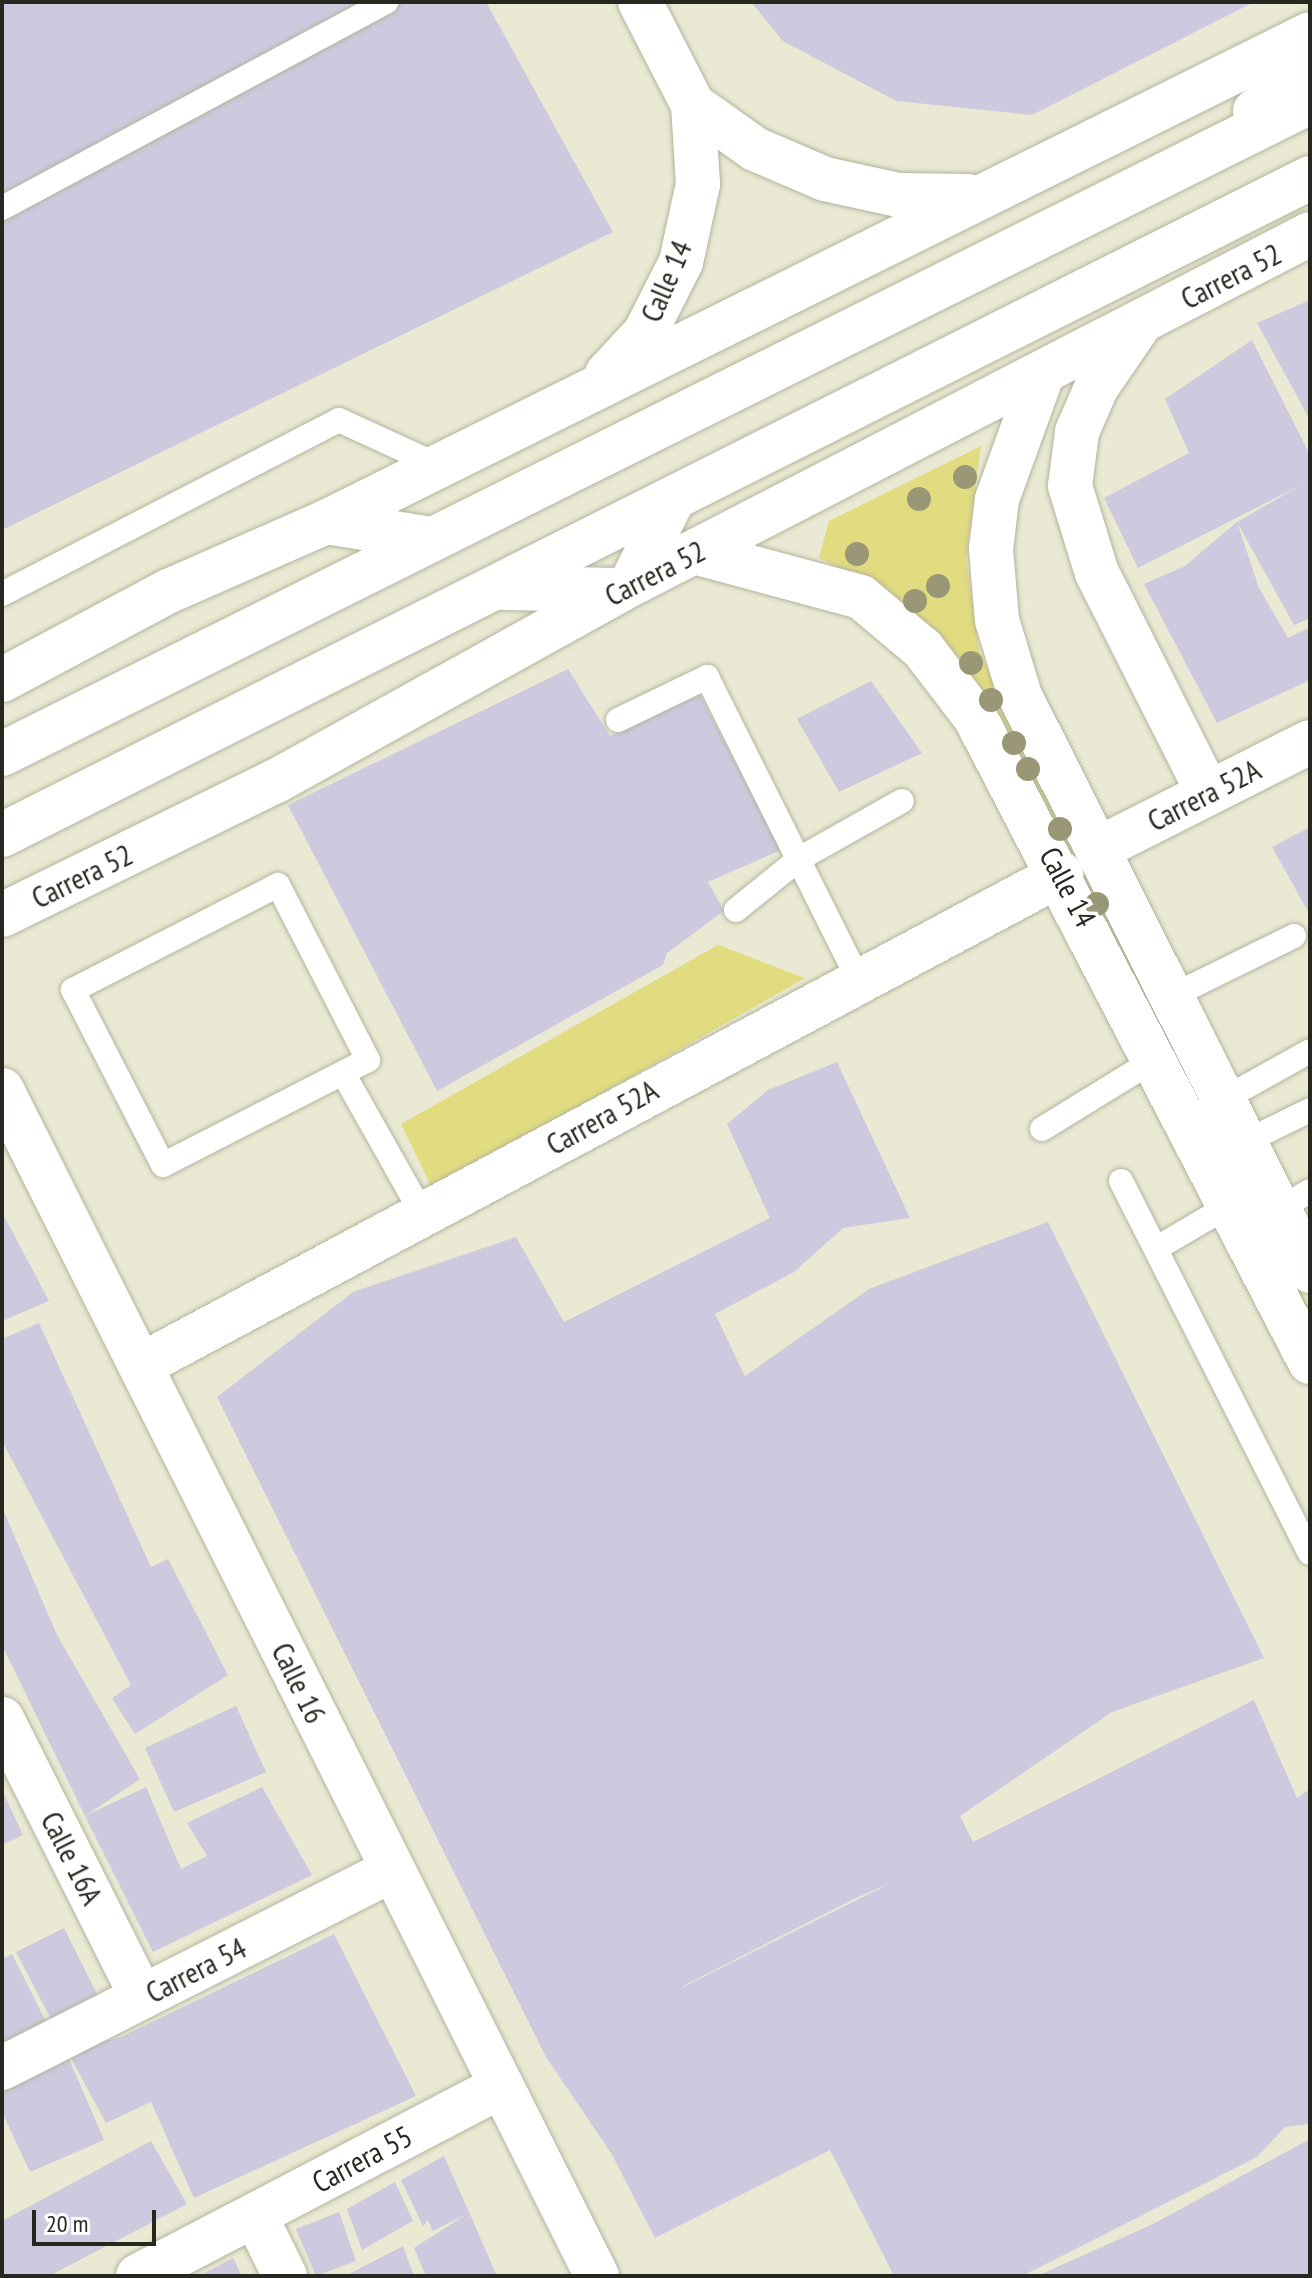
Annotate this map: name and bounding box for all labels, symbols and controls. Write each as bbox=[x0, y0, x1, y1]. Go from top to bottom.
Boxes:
street label: Calle 14 bbox=[633, 235, 699, 327]
street label: Carrera 52 bbox=[1175, 236, 1287, 316]
street label: Carrera 52 bbox=[599, 533, 711, 613]
street label: Carrera 52A bbox=[1141, 751, 1267, 839]
street label: Carrera 52 bbox=[26, 836, 138, 916]
street label: Calle 14 bbox=[1032, 841, 1104, 933]
street label: Carrera 52A bbox=[540, 1072, 664, 1162]
street label: Calle 16 bbox=[264, 1637, 334, 1729]
street label: Calle 16A bbox=[33, 1806, 111, 1910]
street label: Carrera 54 bbox=[140, 1930, 252, 2010]
street label: Carrera 55 bbox=[306, 2118, 418, 2200]
scale bar bbox=[36, 2194, 160, 2244]
text: 20 m bbox=[46, 2208, 88, 2239]

